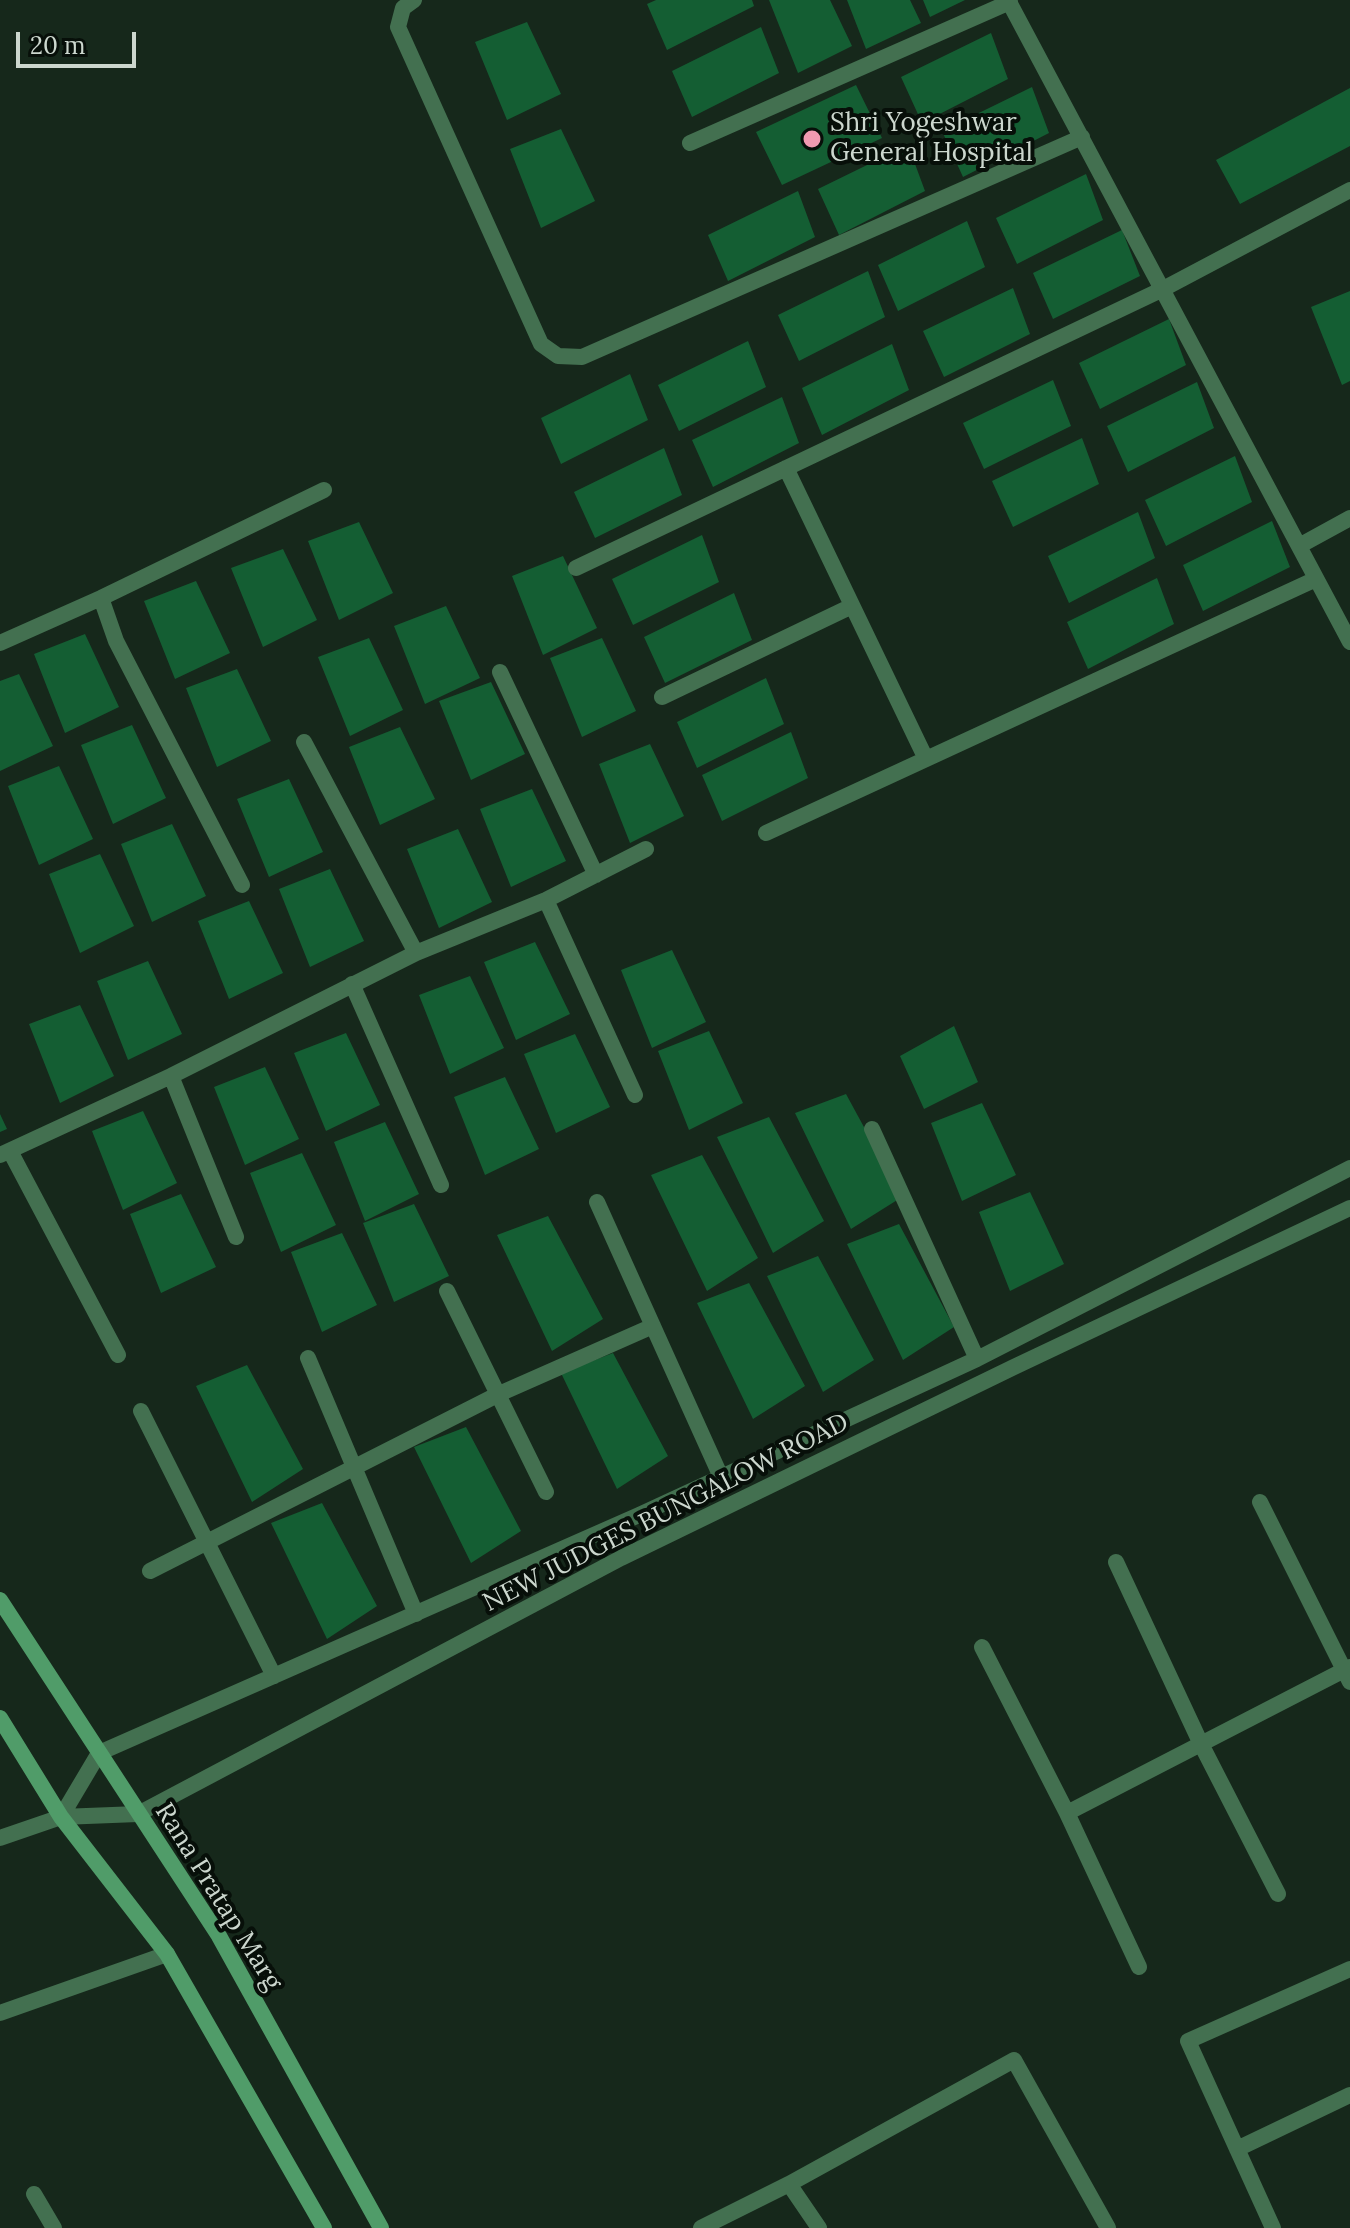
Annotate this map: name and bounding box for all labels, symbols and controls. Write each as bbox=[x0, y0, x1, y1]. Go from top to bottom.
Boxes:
scale bar bbox=[20, 16, 140, 66]
text: 20 m bbox=[30, 30, 86, 61]
place label: Shri Yogeshwar General Hospital bbox=[830, 108, 1033, 170]
marker: Shri Yogeshwar General Hospital bbox=[801, 128, 823, 150]
street label: NEW JUDGES BUNGALOW ROAD bbox=[478, 1407, 854, 1619]
street label: Rana Pratap Marg bbox=[148, 1798, 288, 1996]

